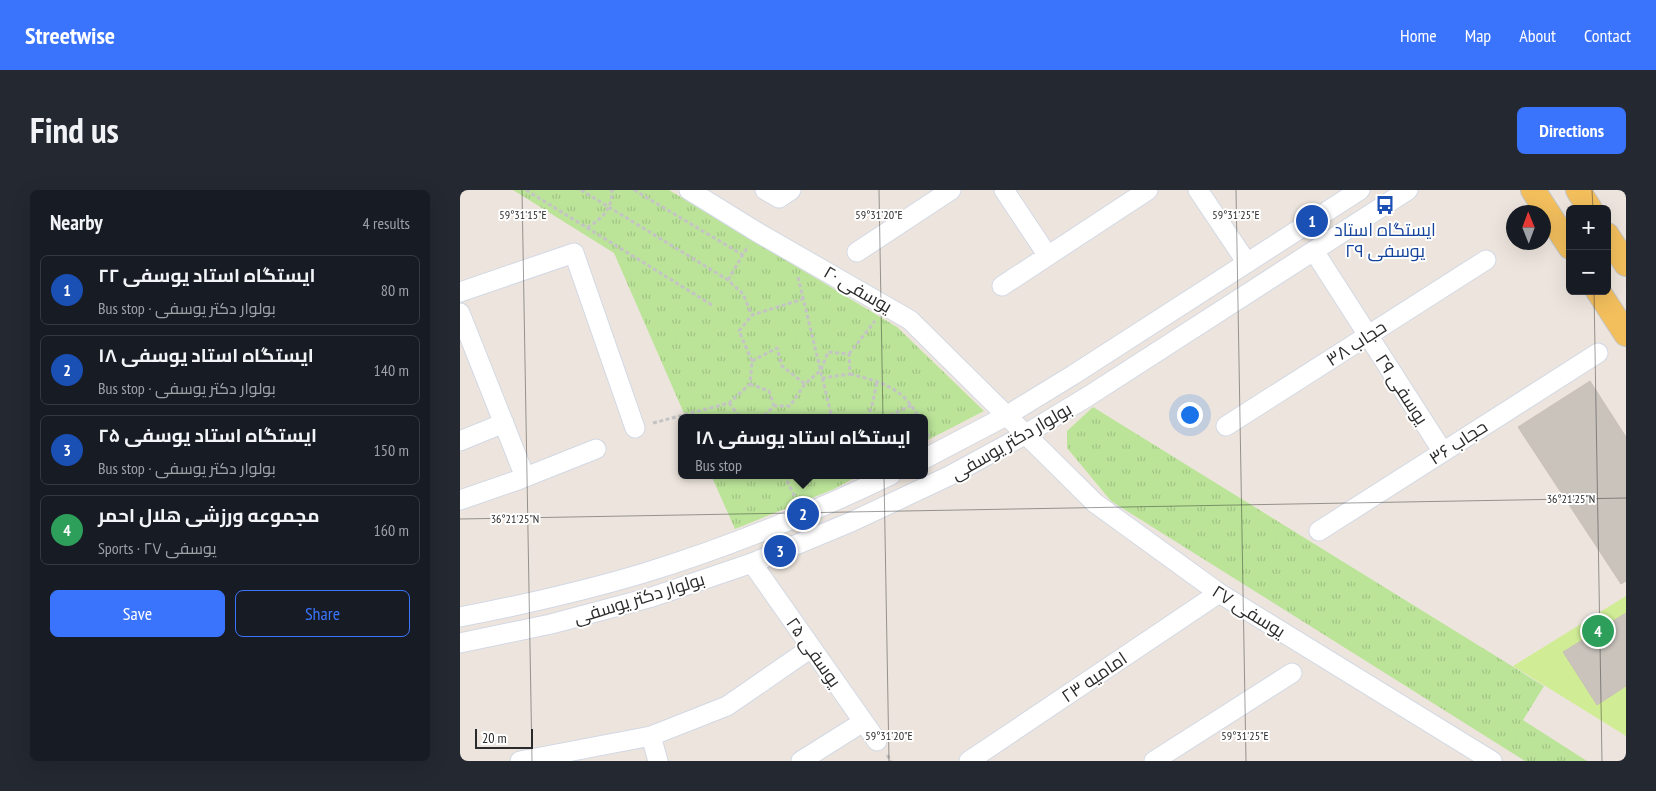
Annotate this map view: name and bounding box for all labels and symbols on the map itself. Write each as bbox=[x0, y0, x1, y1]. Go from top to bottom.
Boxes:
bus stop icon: ایستگاه استاد یوسفی ۲۹ bbox=[1374, 194, 1396, 216]
pin: 1 bbox=[1296, 202, 1328, 240]
north arrow bbox=[1506, 205, 1551, 250]
text: 59°31'15"E bbox=[499, 207, 547, 222]
text: 59°31'20"E bbox=[855, 207, 903, 222]
text: 59°31'25"E bbox=[1212, 207, 1260, 222]
place label: ایستگاه استاد یوسفی ۲۹ bbox=[1334, 218, 1436, 262]
street label: یوسفی ۲۰ bbox=[820, 260, 897, 318]
street label: حجاب ۳۸ bbox=[1321, 315, 1391, 371]
street label: یوسفی ۲۹ bbox=[1371, 349, 1434, 429]
street label: بولوار دکتر یوسفی bbox=[946, 397, 1076, 485]
your location bbox=[1177, 402, 1203, 428]
street label: حجاب ۳۶ bbox=[1424, 415, 1492, 469]
text: 36°21'25"N bbox=[1547, 491, 1595, 506]
pin: 2 bbox=[787, 495, 819, 533]
text: 36°21'25"N bbox=[491, 511, 539, 526]
pin: 3 bbox=[764, 532, 796, 570]
street label: بولوار دکتر یوسفی bbox=[571, 567, 707, 629]
street label: یوسفی ۲۷ bbox=[1208, 580, 1290, 643]
street label: یوسفی ۲۵ bbox=[781, 612, 847, 692]
pin: 4 bbox=[1582, 612, 1614, 650]
street label: امامیه ۲۳ bbox=[1057, 647, 1131, 707]
scale bar bbox=[475, 726, 532, 749]
text: 59°31'20"E bbox=[865, 728, 913, 743]
text: 59°31'25"E bbox=[1221, 728, 1269, 743]

